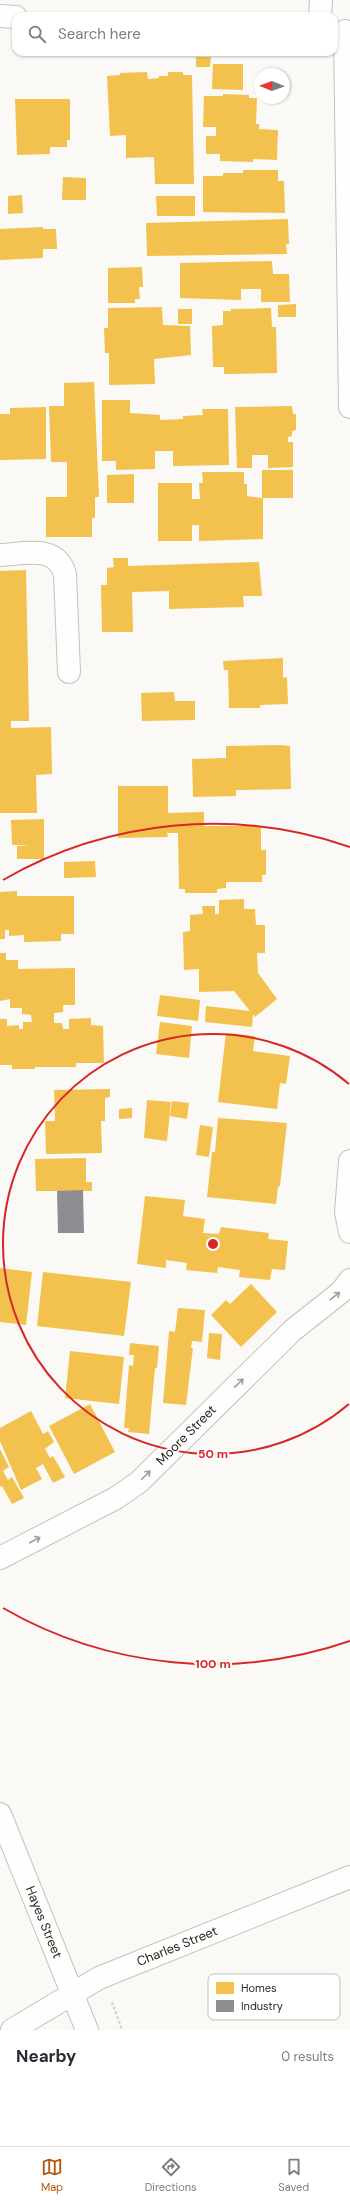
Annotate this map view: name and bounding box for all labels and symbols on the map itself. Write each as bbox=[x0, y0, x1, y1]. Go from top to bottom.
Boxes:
north arrow bbox=[254, 68, 290, 104]
centre of rings bbox=[206, 1237, 220, 1251]
one-way arrow bbox=[330, 1292, 341, 1301]
one-way arrow bbox=[234, 1379, 244, 1388]
street label: Moore Street bbox=[152, 1401, 220, 1469]
text: 50 m bbox=[198, 1446, 228, 1462]
one-way arrow bbox=[141, 1470, 151, 1480]
one-way arrow bbox=[28, 1536, 40, 1543]
text: 100 m bbox=[195, 1656, 231, 1672]
street label: Hayes Street bbox=[22, 1883, 66, 1961]
street label: Charles Street bbox=[134, 1922, 220, 1970]
legend bbox=[208, 1974, 340, 2020]
text: Homes bbox=[241, 1981, 277, 1995]
text: Industry bbox=[241, 1999, 283, 2013]

